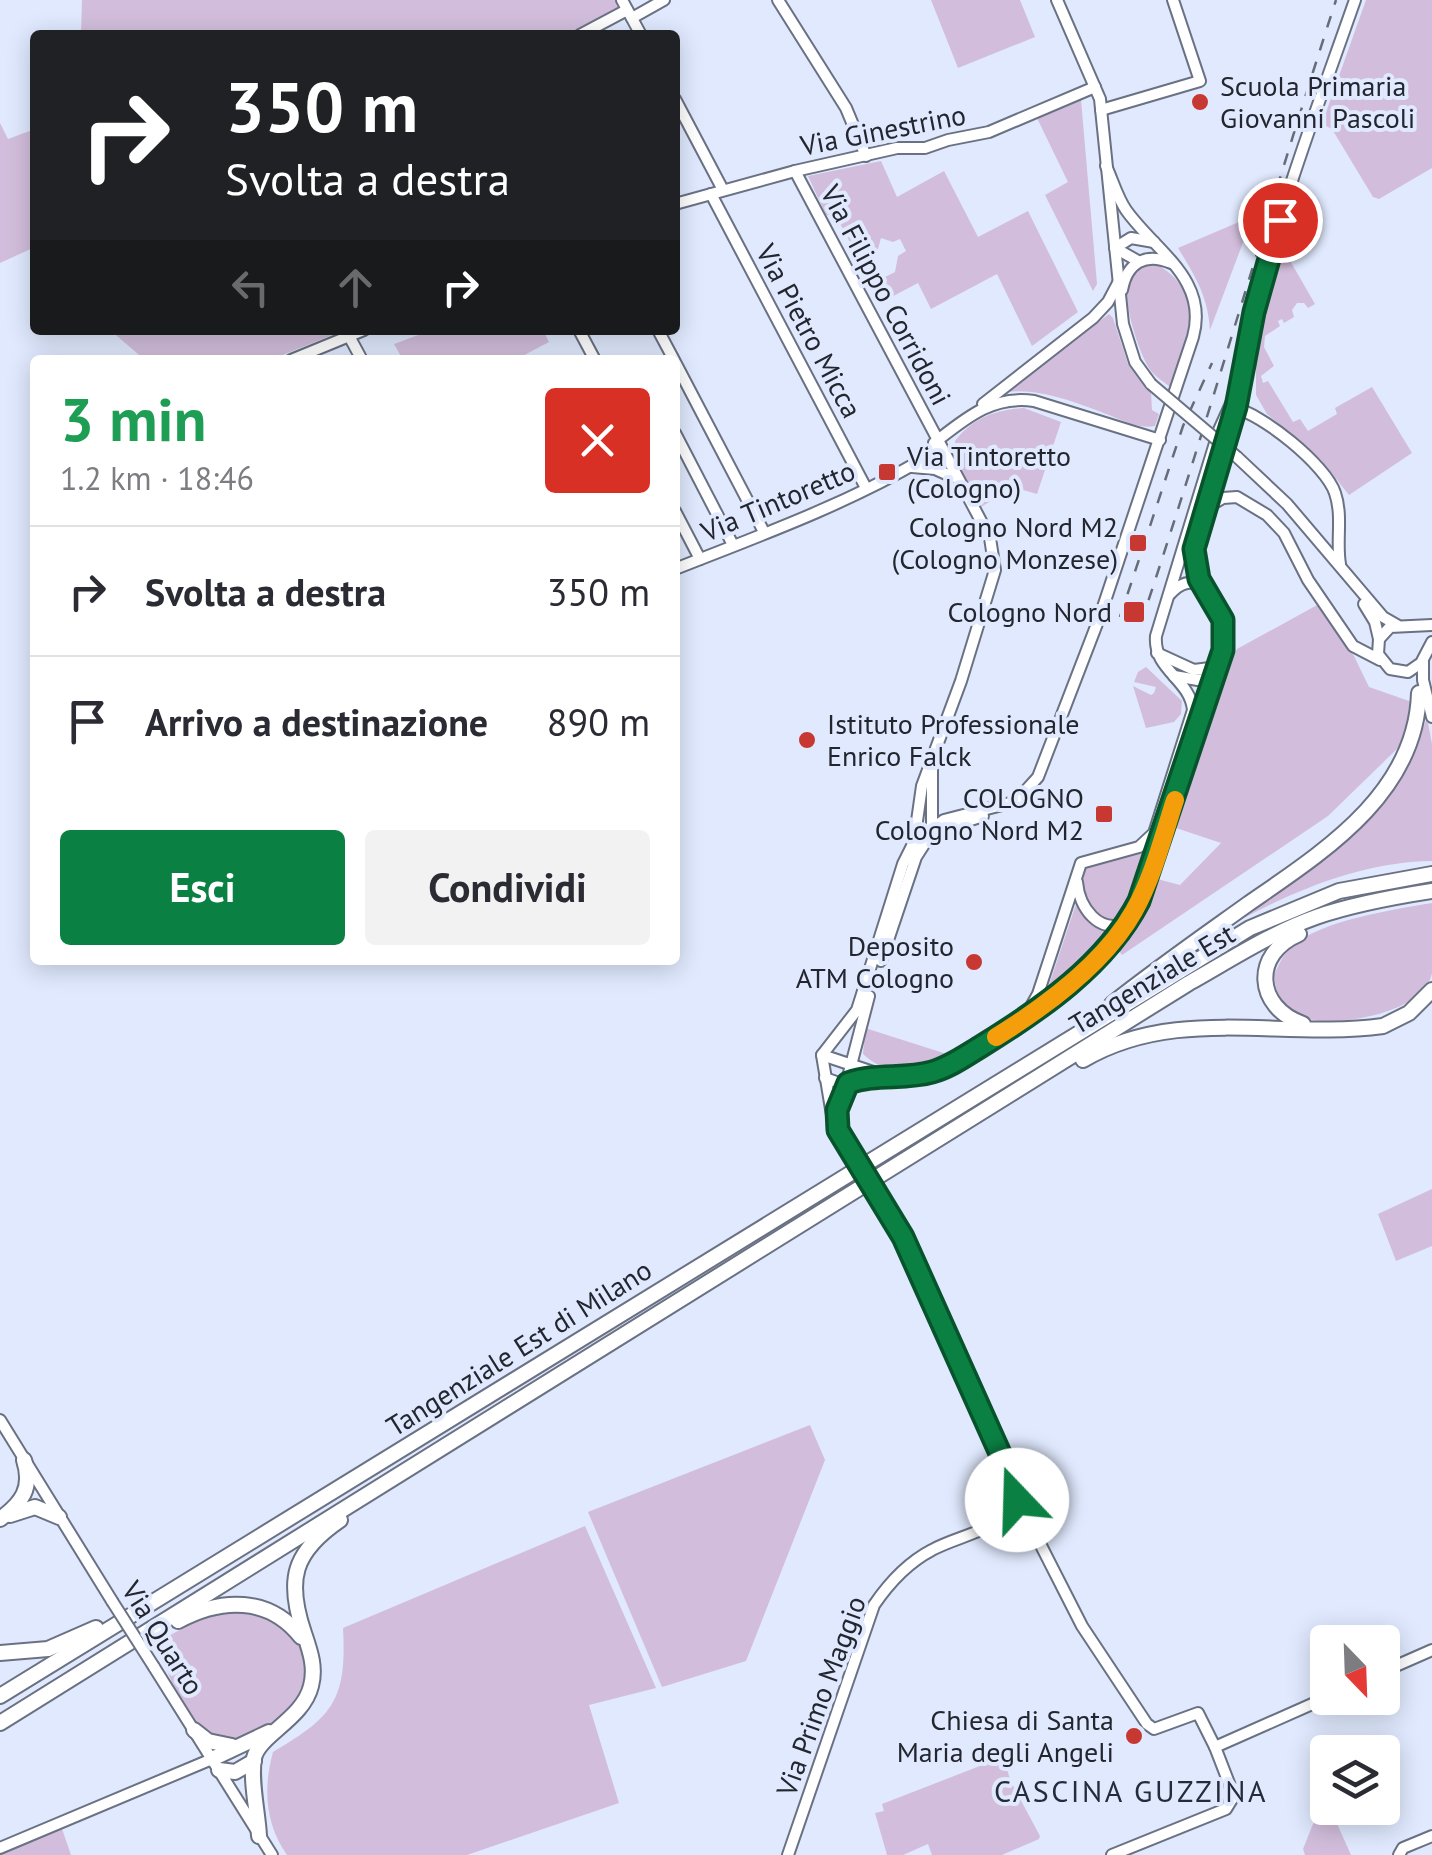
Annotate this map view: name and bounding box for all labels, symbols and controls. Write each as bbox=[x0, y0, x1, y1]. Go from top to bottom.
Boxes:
text: 350 m bbox=[225, 61, 418, 151]
place label: Scuola Primaria Giovanni Pascoli bbox=[1220, 67, 1415, 136]
icon: right bbox=[60, 70, 190, 200]
marker: Scuola Primaria Giovanni Pascoli bbox=[1189, 91, 1211, 113]
street label: Via Ginestrino bbox=[796, 95, 969, 164]
text: Svolta a destra bbox=[225, 149, 510, 207]
street label: Via Filippo Corridoni bbox=[812, 177, 960, 411]
pin bbox=[1238, 178, 1323, 263]
icon: arrive bbox=[1253, 193, 1308, 248]
street label: Via Pietro Micca bbox=[748, 237, 871, 424]
icon: left bbox=[223, 260, 278, 315]
icon: ahead bbox=[328, 260, 383, 315]
icon: right bbox=[433, 260, 488, 315]
text: 3 min bbox=[60, 380, 206, 458]
button: close bbox=[545, 388, 650, 493]
place label: Via Tintoretto (Cologno) bbox=[906, 437, 1071, 506]
street label: Via Tintoretto bbox=[694, 451, 860, 550]
text: 1.2 km · 18:46 bbox=[60, 457, 254, 499]
marker: Via Tintoretto (Cologno) bbox=[876, 461, 898, 483]
place label: Cologno Nord M2 (Cologno Monzese) bbox=[892, 508, 1118, 577]
marker: Cologno Nord M2 (Cologno Monzese) bbox=[1127, 532, 1149, 554]
icon: right bbox=[60, 564, 115, 619]
text: Svolta a destra bbox=[145, 567, 386, 616]
text: 350 m bbox=[547, 567, 650, 616]
place label: Cologno Nord bbox=[948, 593, 1112, 630]
marker: Cologno Nord bbox=[1121, 599, 1147, 625]
icon: arrive bbox=[60, 694, 115, 749]
text: Arrivo a destinazione bbox=[145, 697, 488, 746]
text: 890 m bbox=[547, 697, 650, 746]
place label: Istituto Professionale Enrico Falck bbox=[827, 705, 1080, 774]
marker: Istituto Professionale Enrico Falck bbox=[796, 729, 818, 751]
place label: COLOGNO Cologno Nord M2 bbox=[875, 779, 1084, 848]
marker: COLOGNO Cologno Nord M2 bbox=[1093, 803, 1115, 825]
button: Esci bbox=[60, 830, 345, 945]
button: Condividi bbox=[365, 830, 650, 945]
street label: Tangenziale Est bbox=[1062, 914, 1242, 1042]
place label: Deposito ATM Cologno bbox=[796, 927, 954, 996]
marker: Deposito ATM Cologno bbox=[963, 951, 985, 973]
street label: Tangenziale Est di Milano bbox=[379, 1251, 658, 1444]
position arrow bbox=[965, 1448, 1069, 1552]
street label: Via Quarto bbox=[113, 1573, 213, 1702]
street label: Via Primo Maggio bbox=[767, 1591, 874, 1802]
north arrow bbox=[1310, 1625, 1400, 1715]
map controls bbox=[1310, 1625, 1400, 1825]
place label: Chiesa di Santa Maria degli Angeli bbox=[897, 1701, 1114, 1770]
marker: Chiesa di Santa Maria degli Angeli bbox=[1123, 1725, 1145, 1747]
button: layers bbox=[1310, 1735, 1400, 1825]
district label: CASCINA GUZZINA bbox=[994, 1771, 1268, 1810]

